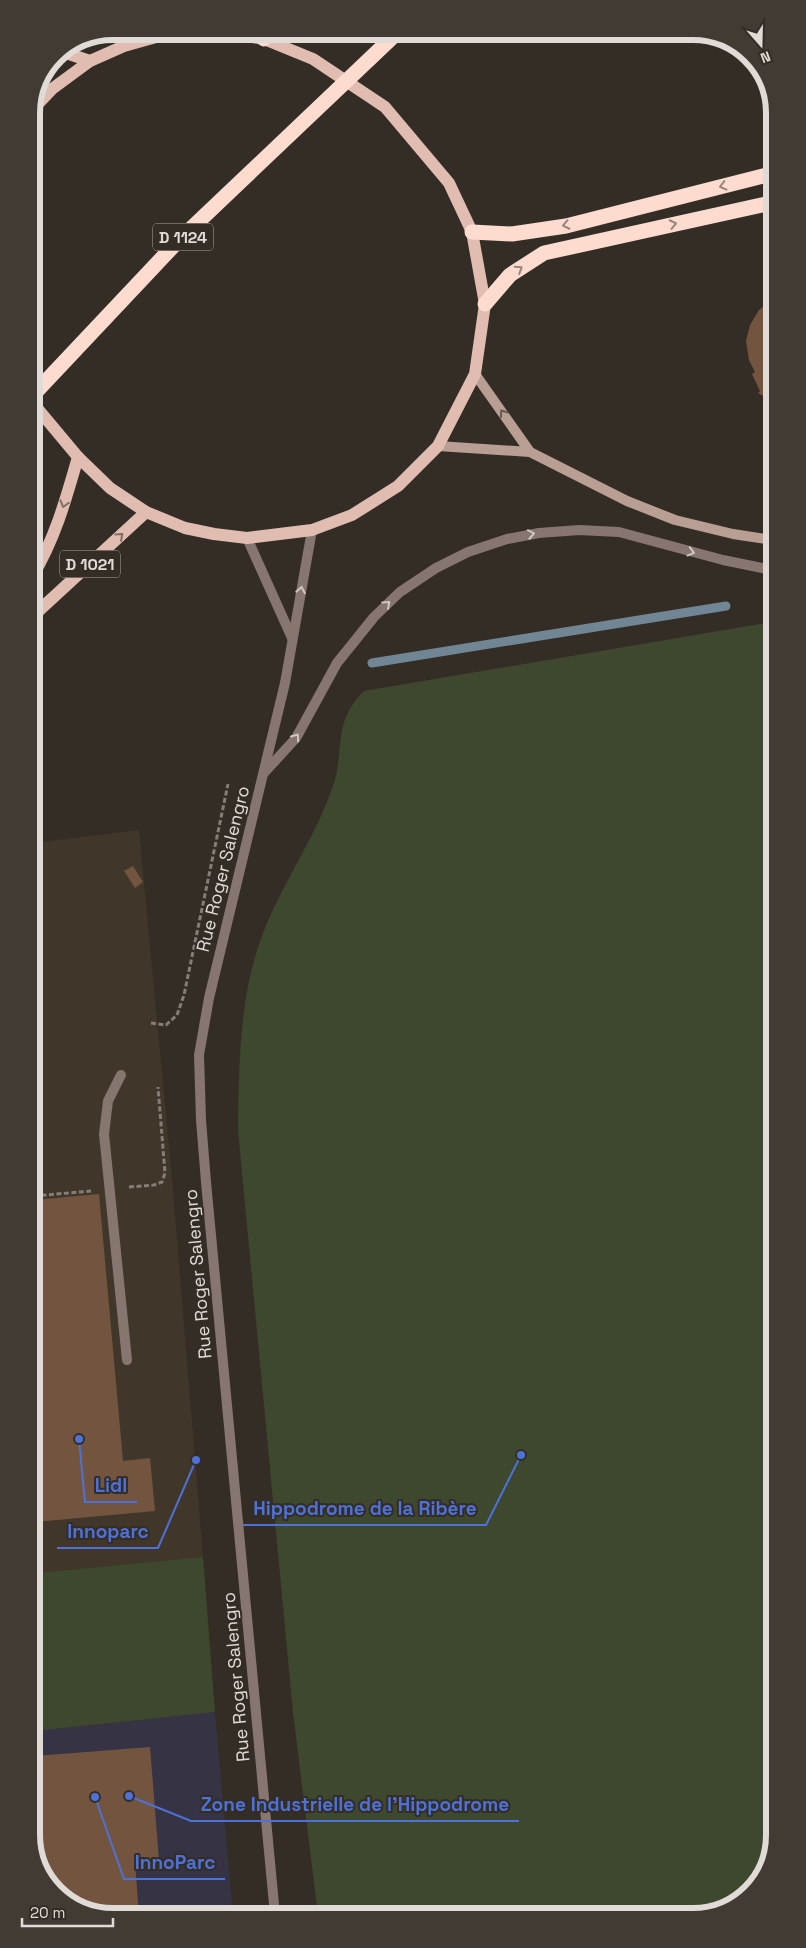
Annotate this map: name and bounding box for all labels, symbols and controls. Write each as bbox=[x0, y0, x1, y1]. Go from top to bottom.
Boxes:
north arrow bbox=[736, 20, 786, 70]
text: N bbox=[758, 47, 773, 67]
one-way arrow bbox=[719, 180, 728, 191]
one-way arrow bbox=[561, 219, 570, 230]
one-way arrow bbox=[669, 220, 678, 230]
road number: D 1124 bbox=[153, 223, 213, 250]
one-way arrow bbox=[513, 266, 522, 275]
one-way arrow bbox=[500, 409, 509, 419]
one-way arrow bbox=[60, 499, 70, 508]
one-way arrow bbox=[527, 530, 536, 540]
one-way arrow bbox=[115, 533, 124, 542]
one-way arrow bbox=[686, 546, 694, 556]
road number: D 1021 bbox=[60, 550, 120, 578]
one-way arrow bbox=[296, 585, 306, 594]
one-way arrow bbox=[382, 601, 391, 610]
one-way arrow bbox=[290, 733, 299, 743]
street label: Rue Roger Salengro bbox=[191, 783, 254, 954]
street label: Rue Roger Salengro bbox=[179, 1188, 216, 1360]
callout: Lidl bbox=[85, 1468, 137, 1502]
text: Lidl bbox=[95, 1473, 127, 1498]
callout: Hippodrome de la Ribère bbox=[243, 1491, 486, 1525]
text: Hippodrome de la Ribère bbox=[253, 1496, 477, 1521]
callout: Innoparc bbox=[57, 1514, 158, 1548]
text: Innoparc bbox=[67, 1519, 149, 1544]
street label: Rue Roger Salengro bbox=[217, 1591, 254, 1763]
callout: Zone Industrielle de l'Hippodrome bbox=[191, 1787, 519, 1821]
text: Zone Industrielle de l'Hippodrome bbox=[201, 1792, 509, 1817]
callout: InnoParc bbox=[124, 1845, 225, 1879]
text: InnoParc bbox=[135, 1850, 215, 1875]
scale bar bbox=[22, 1896, 114, 1928]
text: 20 m bbox=[30, 1903, 65, 1922]

